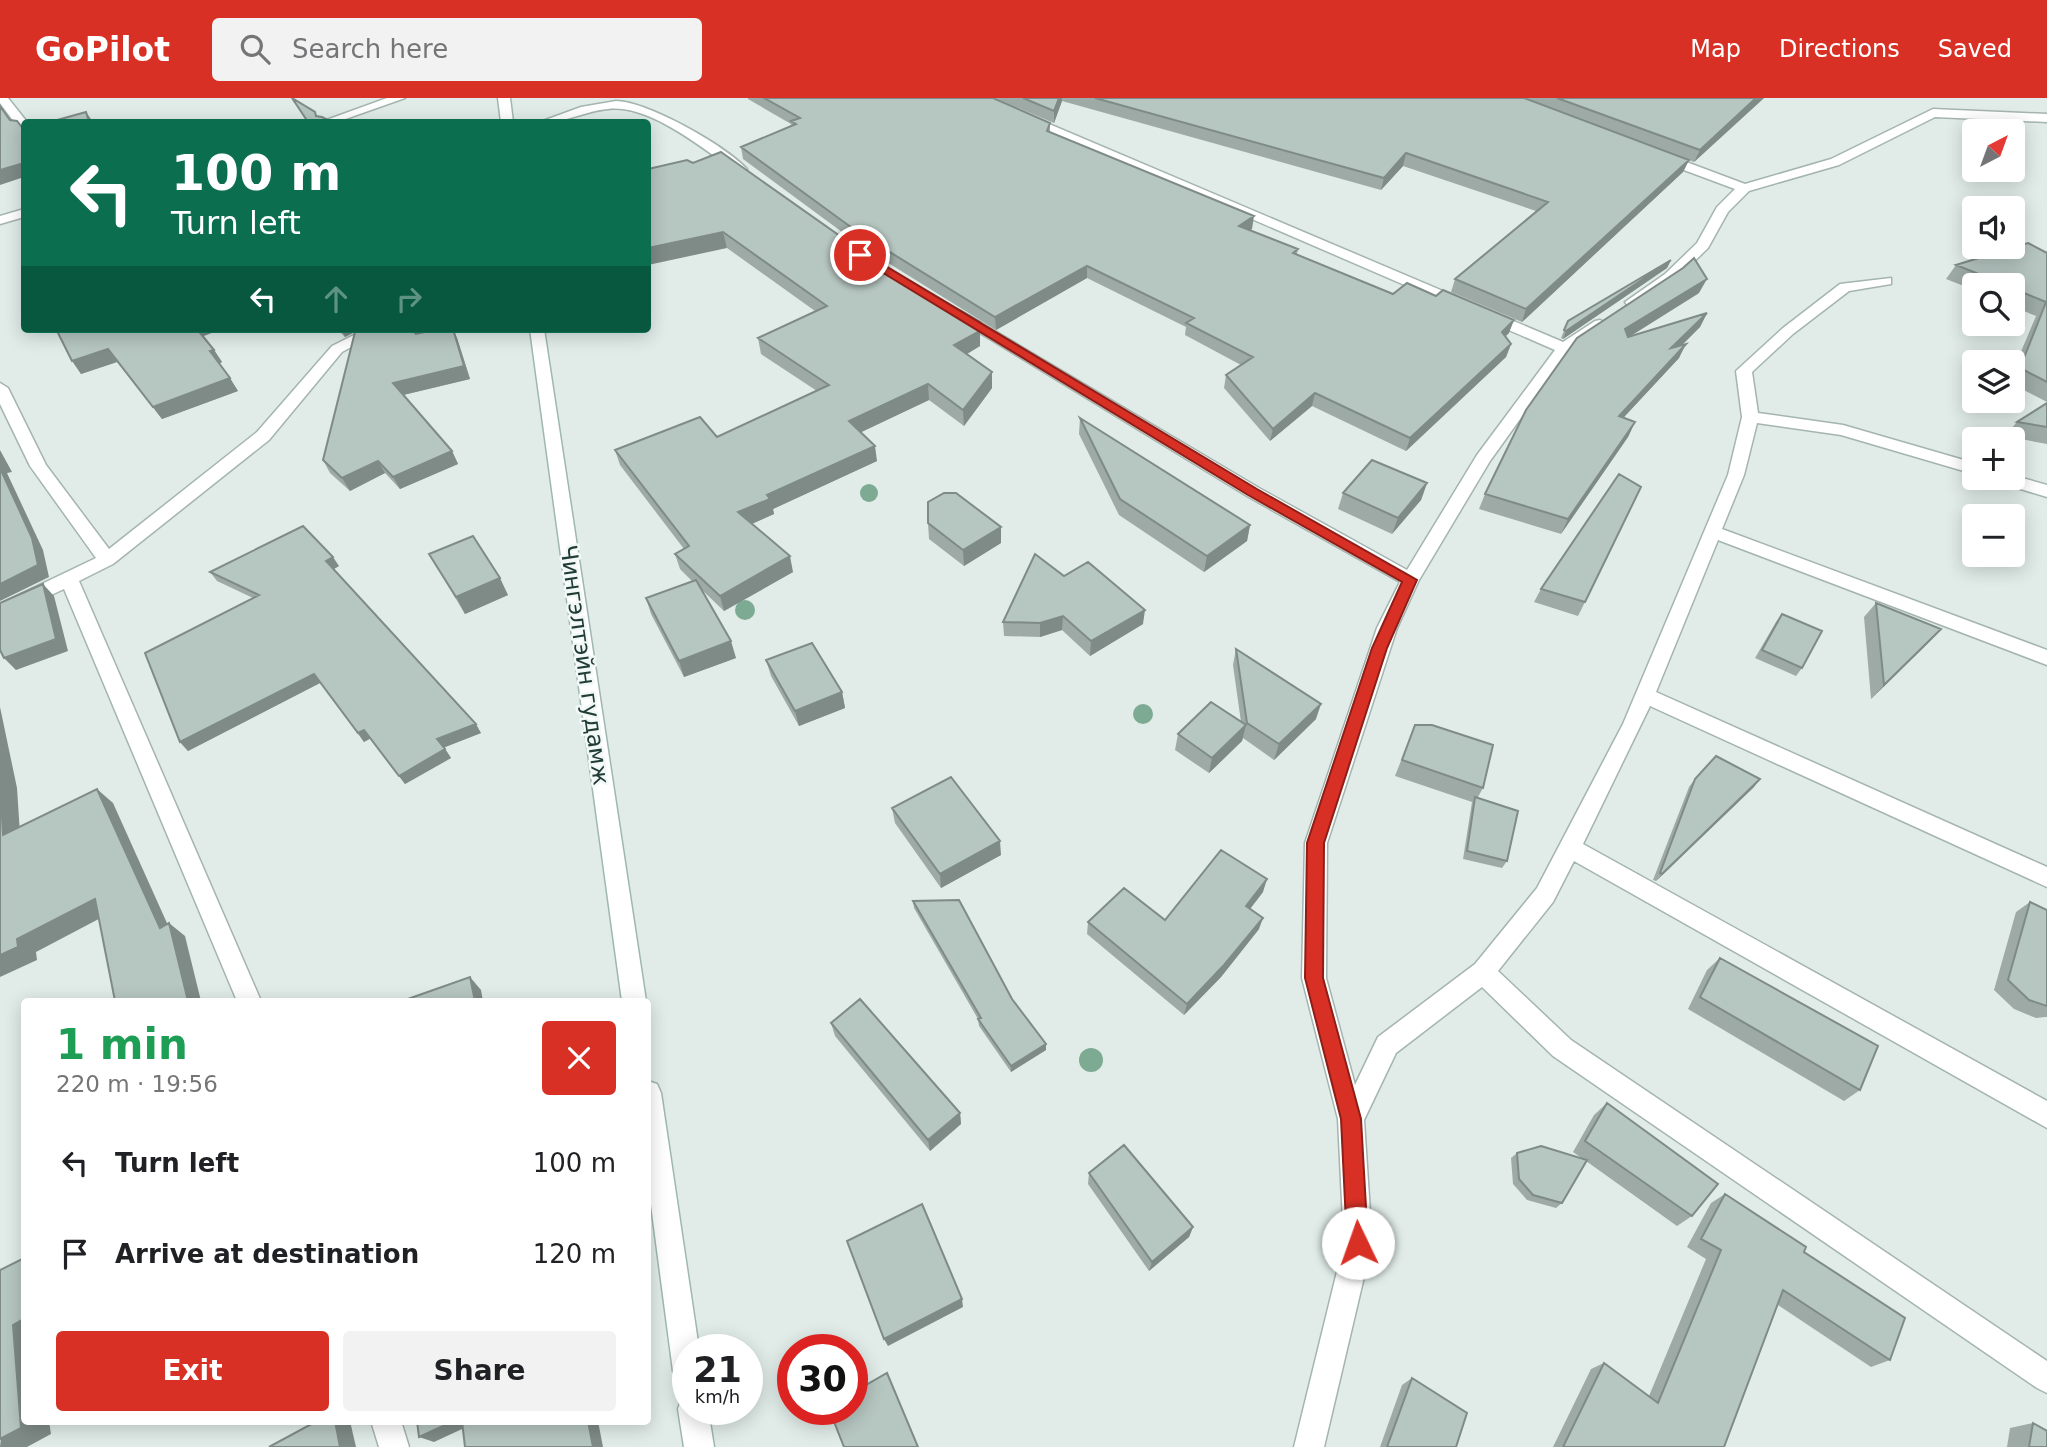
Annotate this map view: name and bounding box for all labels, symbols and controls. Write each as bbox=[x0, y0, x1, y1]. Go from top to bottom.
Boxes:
search box bbox=[212, 18, 702, 81]
text: GoPilot bbox=[35, 30, 170, 69]
icon: search bbox=[236, 30, 274, 68]
text: Search here bbox=[292, 34, 448, 64]
text: Map bbox=[1690, 35, 1741, 63]
text: Directions bbox=[1779, 35, 1900, 63]
text: Saved bbox=[1938, 35, 2012, 63]
north arrow bbox=[1962, 119, 2025, 182]
map controls bbox=[1962, 119, 2025, 567]
text: 100 m bbox=[171, 145, 341, 202]
icon: left bbox=[56, 147, 147, 238]
button: sound bbox=[1962, 196, 2025, 259]
text: Turn left bbox=[171, 204, 301, 242]
pin bbox=[830, 225, 890, 285]
icon: arrive bbox=[841, 236, 879, 274]
button: search bbox=[1962, 273, 2025, 336]
icon: left bbox=[244, 280, 282, 318]
icon: ahead bbox=[317, 280, 355, 318]
icon: right bbox=[390, 280, 428, 318]
button: layers bbox=[1962, 350, 2025, 413]
button: + bbox=[1962, 427, 2025, 490]
button: − bbox=[1962, 504, 2025, 567]
street label: Чингэлтэйн гудамж bbox=[555, 543, 615, 787]
text: 1 min bbox=[56, 1020, 188, 1069]
button: close bbox=[542, 1021, 616, 1095]
text: 220 m · 19:56 bbox=[56, 1071, 218, 1097]
icon: left bbox=[56, 1144, 94, 1182]
text: Turn left bbox=[115, 1148, 239, 1178]
text: 100 m bbox=[533, 1148, 616, 1178]
position arrow bbox=[1321, 1206, 1395, 1280]
icon: arrive bbox=[56, 1235, 94, 1273]
text: Arrive at destination bbox=[115, 1239, 419, 1269]
text: 120 m bbox=[533, 1239, 616, 1269]
button: Exit bbox=[56, 1331, 329, 1411]
button: Share bbox=[343, 1331, 616, 1411]
speed limit sign: 30 bbox=[777, 1334, 868, 1425]
text: 21 bbox=[693, 1350, 742, 1390]
text: km/h bbox=[695, 1386, 740, 1407]

